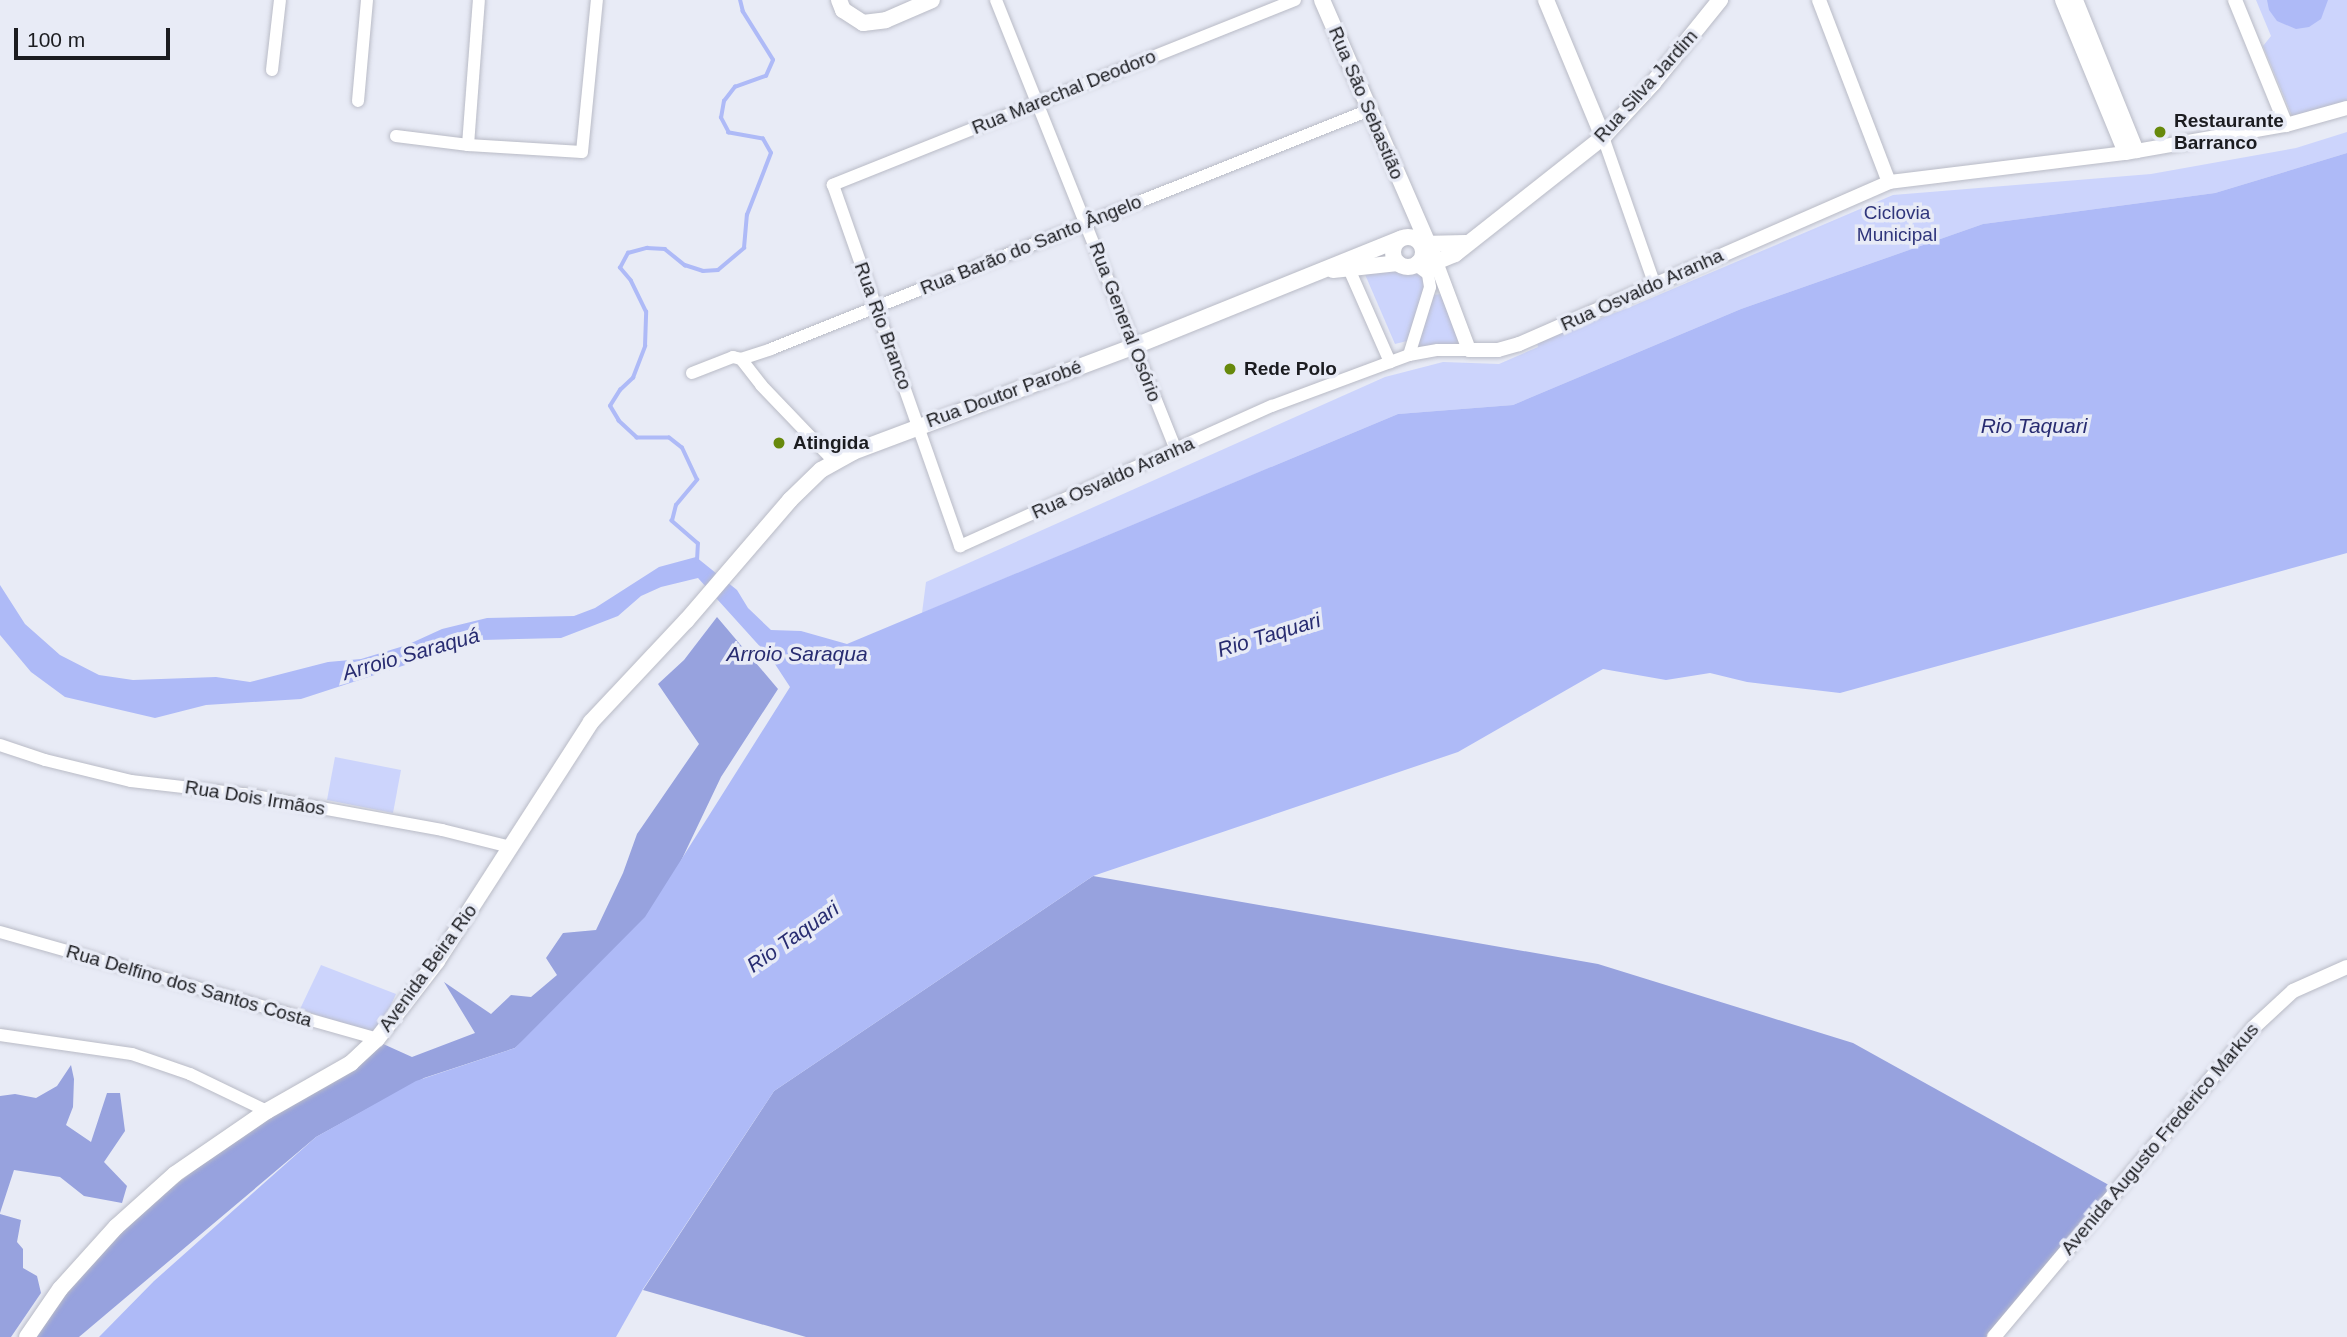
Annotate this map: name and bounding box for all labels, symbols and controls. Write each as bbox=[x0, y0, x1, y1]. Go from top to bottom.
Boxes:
scale bar bbox=[18, 14, 173, 58]
street label: Rua São Sebastião bbox=[1324, 23, 1408, 183]
street label: Rua Silva Jardim bbox=[1589, 25, 1703, 147]
text: 100 m bbox=[27, 28, 85, 51]
street label: Rua Marechal Deodoro bbox=[969, 45, 1159, 139]
place label: Restaurante Barranco bbox=[2174, 110, 2284, 154]
marker: Restaurante Barranco bbox=[2152, 124, 2168, 140]
street label: Rua Barão do Santo Ângelo bbox=[917, 190, 1145, 300]
park label: Ciclovia Municipal bbox=[1857, 202, 1937, 246]
street label: Rua General Osório bbox=[1084, 239, 1166, 405]
street label: Rua Osvaldo Aranha bbox=[1557, 244, 1727, 336]
street label: Rua Rio Branco bbox=[849, 259, 917, 393]
street label: Rua Doutor Parobé bbox=[923, 355, 1085, 433]
place label: Rede Polo bbox=[1244, 358, 1337, 380]
marker: Rede Polo bbox=[1222, 361, 1238, 377]
water label: Rio Taquari bbox=[1981, 413, 2087, 439]
place label: Atingida bbox=[793, 432, 869, 454]
street label: Rua Osvaldo Aranha bbox=[1028, 432, 1198, 524]
marker: Atingida bbox=[771, 435, 787, 451]
water label: Rio Taquari bbox=[1214, 607, 1324, 663]
water label: Arroio Saraquá bbox=[340, 622, 482, 686]
water label: Arroio Saraqua bbox=[726, 641, 868, 667]
street label: Rua Dois Irmãos bbox=[183, 776, 327, 820]
water label: Rio Taquari bbox=[742, 896, 844, 978]
street label: Avenida Beira Rio bbox=[374, 900, 482, 1036]
street label: Rua Delfino dos Santos Costa bbox=[64, 940, 314, 1032]
street label: Avenida Augusto Frederico Markus bbox=[2056, 1018, 2264, 1260]

